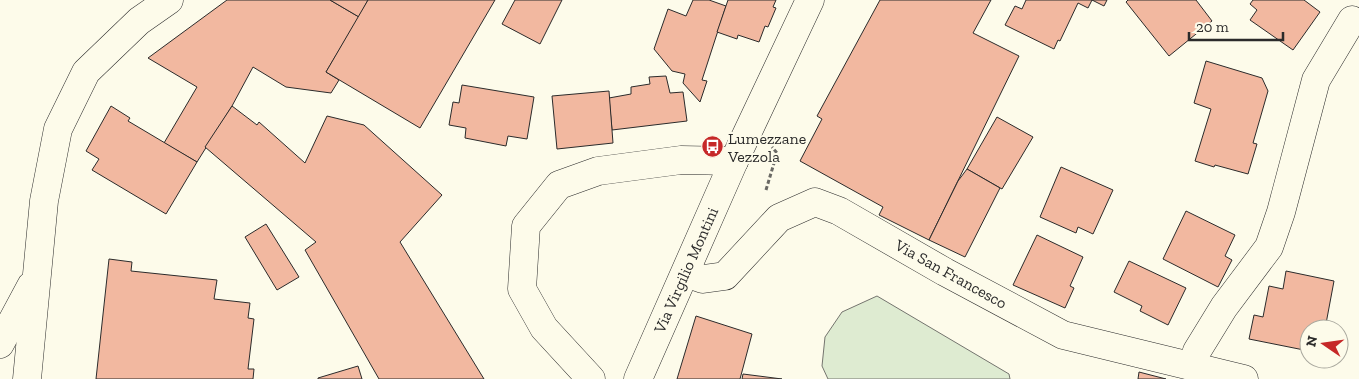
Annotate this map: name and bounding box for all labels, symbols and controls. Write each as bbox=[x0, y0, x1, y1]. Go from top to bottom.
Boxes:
scale bar bbox=[1189, 10, 1283, 42]
text: 20 m bbox=[1196, 18, 1229, 36]
place label: Lumezzane Vezzola bbox=[727, 129, 806, 166]
bus stop icon: Lumezzane Vezzola bbox=[700, 135, 724, 159]
street label: Via Virgilio Montini bbox=[649, 204, 722, 337]
street label: Via San Francesco bbox=[891, 235, 1010, 313]
north arrow bbox=[1299, 319, 1349, 369]
text: N bbox=[1302, 334, 1321, 348]

